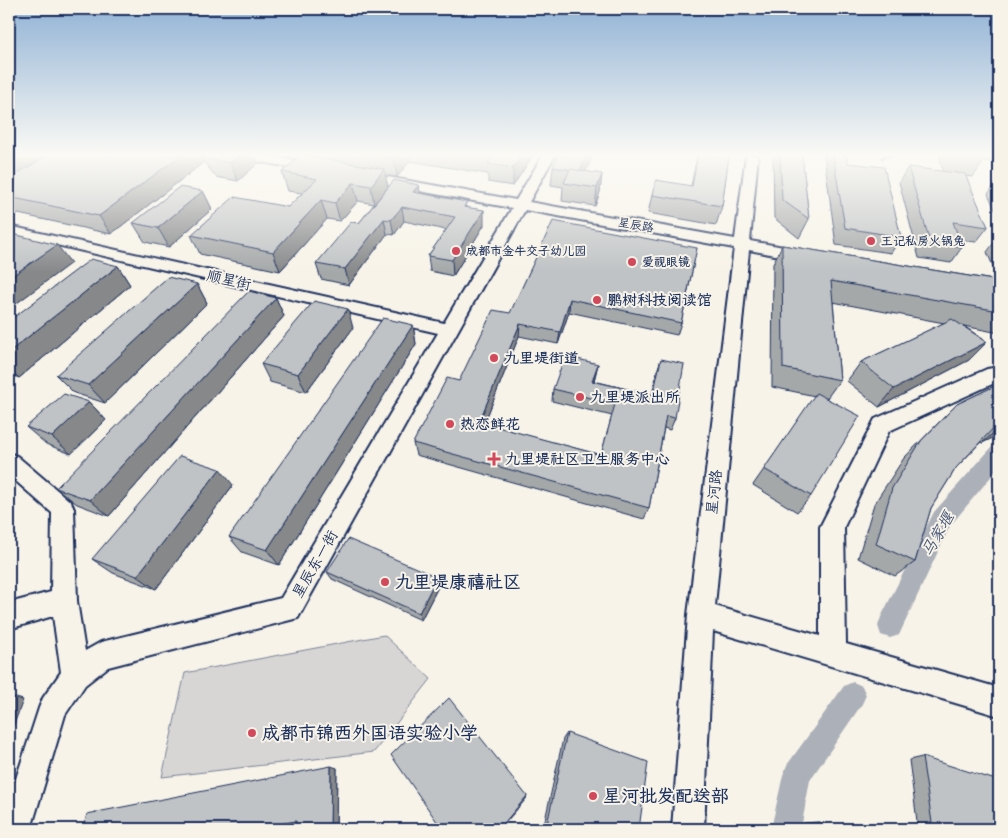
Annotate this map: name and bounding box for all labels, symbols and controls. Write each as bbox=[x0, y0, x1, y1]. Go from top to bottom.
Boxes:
street label: 星辰路 bbox=[617, 213, 655, 236]
place label: 王记私房火锅兔 bbox=[881, 232, 965, 249]
marker: 王记私房火锅兔 bbox=[865, 235, 877, 247]
place label: 成都市金牛交子幼儿园 bbox=[466, 242, 586, 259]
marker: 成都市金牛交子幼儿园 bbox=[450, 245, 462, 257]
place label: 爱视眼镜 bbox=[642, 253, 690, 270]
marker: 爱视眼镜 bbox=[626, 256, 638, 268]
street label: 顺星街 bbox=[205, 264, 253, 295]
place label: 鹏树科技阅读馆 bbox=[607, 289, 712, 310]
marker: 鹏树科技阅读馆 bbox=[591, 294, 603, 306]
place label: 九里堤街道 bbox=[504, 347, 579, 368]
marker: 九里堤街道 bbox=[488, 352, 500, 364]
place label: 九里堤派出所 bbox=[590, 386, 680, 407]
marker: 九里堤派出所 bbox=[574, 391, 586, 403]
place label: 热恋鲜花 bbox=[460, 413, 520, 434]
marker: 热恋鲜花 bbox=[444, 418, 456, 430]
place label: 九里堤社区卫生服务中心 bbox=[505, 448, 670, 469]
marker: 九里堤社区卫生服务中心 bbox=[487, 452, 501, 466]
street label: 星河路 bbox=[701, 468, 726, 515]
water label: 马家堰 bbox=[915, 506, 960, 560]
street label: 星辰东一街 bbox=[287, 526, 342, 601]
place label: 九里堤康禧社区 bbox=[395, 569, 521, 594]
marker: 九里堤康禧社区 bbox=[379, 576, 391, 588]
place label: 成都市锦西外国语实验小学 bbox=[262, 720, 478, 745]
marker: 成都市锦西外国语实验小学 bbox=[246, 727, 258, 739]
place label: 星河批发配送部 bbox=[603, 783, 729, 808]
marker: 星河批发配送部 bbox=[587, 790, 599, 802]

